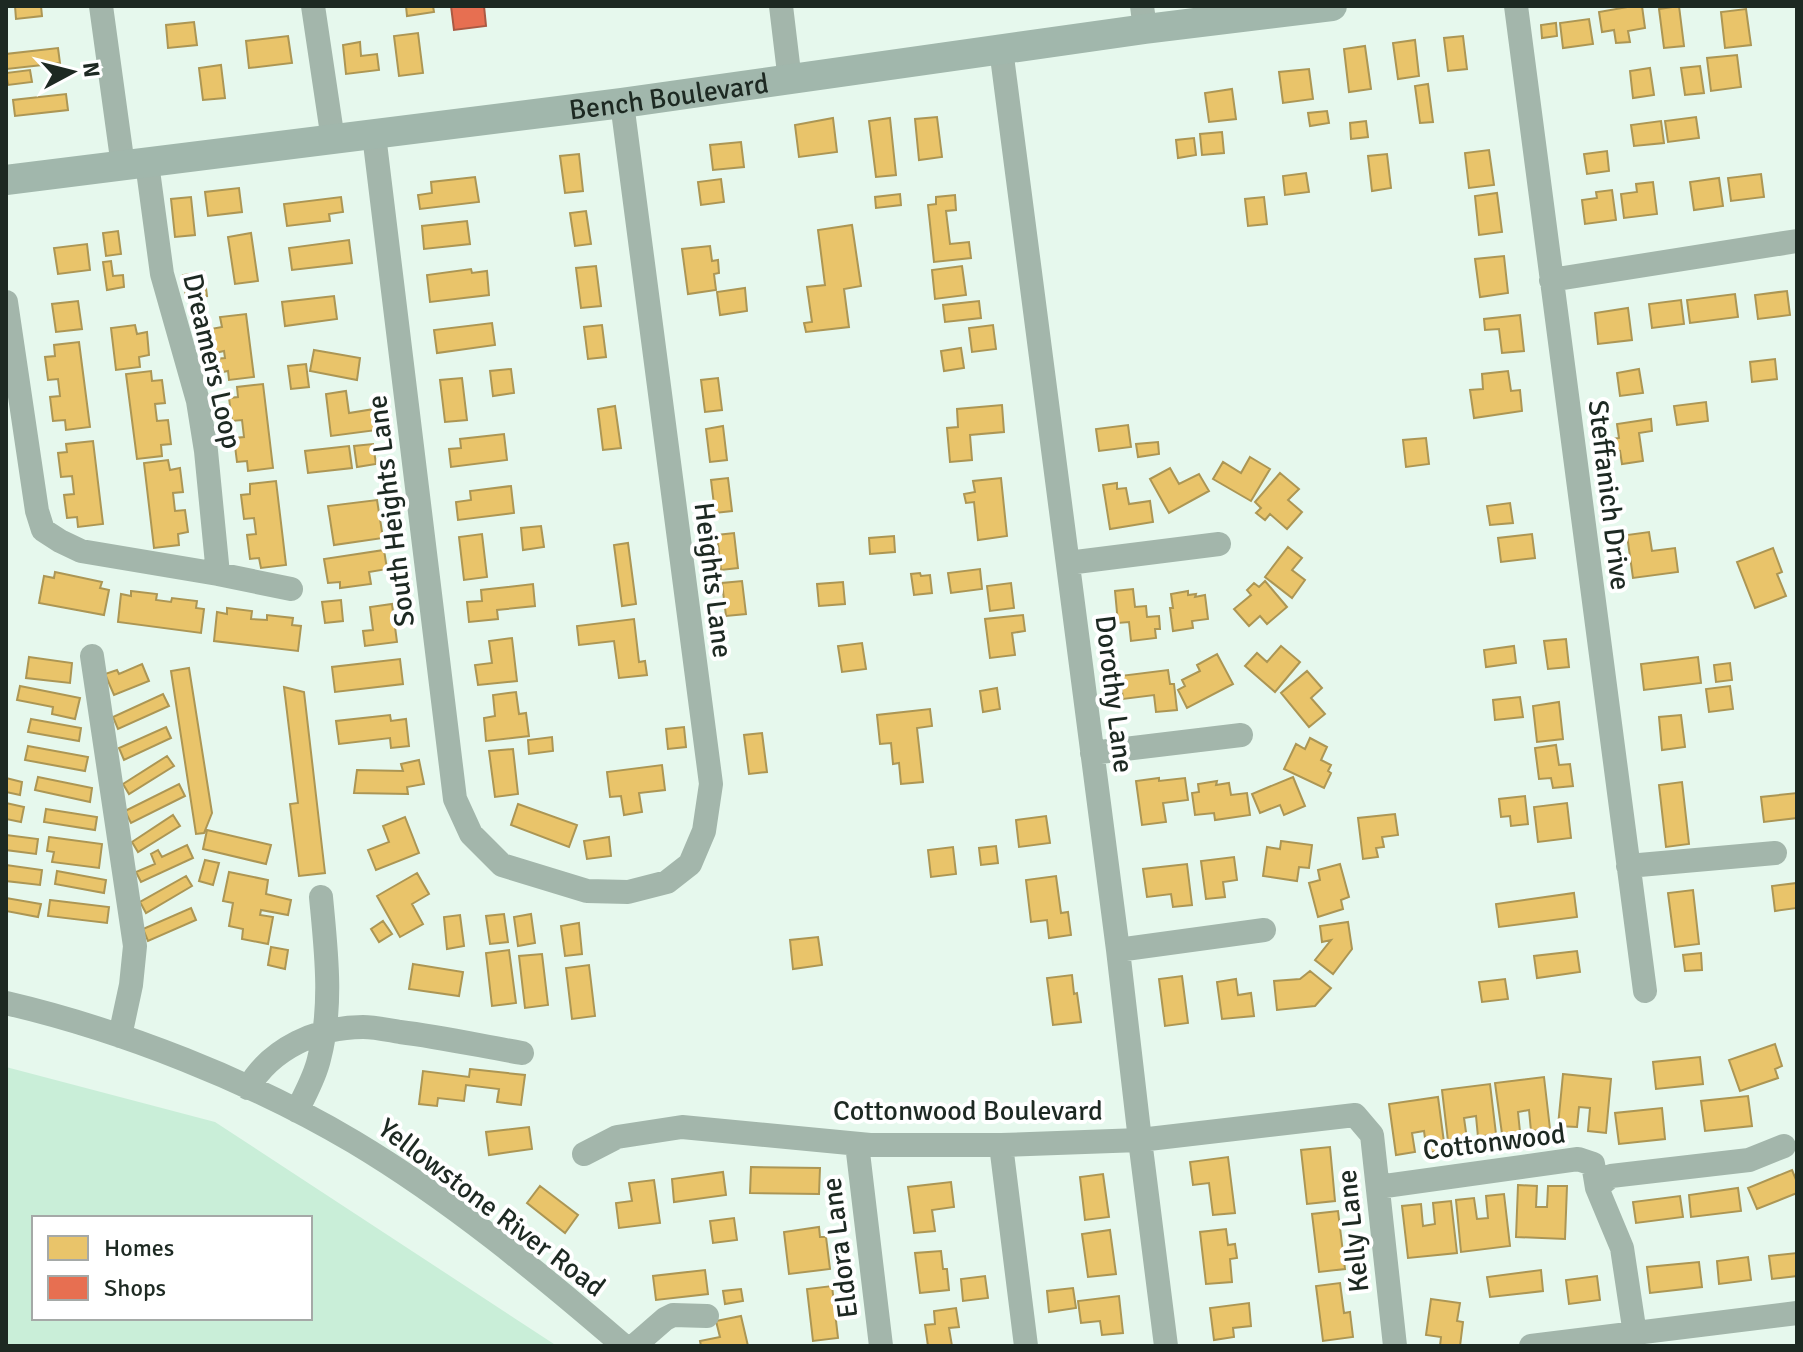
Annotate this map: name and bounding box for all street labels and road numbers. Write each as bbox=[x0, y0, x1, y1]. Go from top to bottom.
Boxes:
street label: Bench Boulevard bbox=[567, 66, 771, 127]
street label: Dreamers Loop bbox=[175, 270, 249, 452]
street label: South Heights Lane bbox=[360, 393, 422, 629]
street label: Steffanich Drive bbox=[1580, 398, 1638, 592]
street label: Heights Lane bbox=[687, 500, 739, 660]
street label: Dorothy Lane bbox=[1087, 613, 1141, 775]
street label: Cottonwood Boulevard bbox=[833, 1094, 1103, 1128]
street label: Yellowstone River Road bbox=[371, 1111, 612, 1304]
street label: Cottonwood bbox=[1421, 1116, 1567, 1168]
street label: Kelly Lane bbox=[1330, 1168, 1376, 1294]
street label: Eldora Lane bbox=[814, 1176, 865, 1320]

